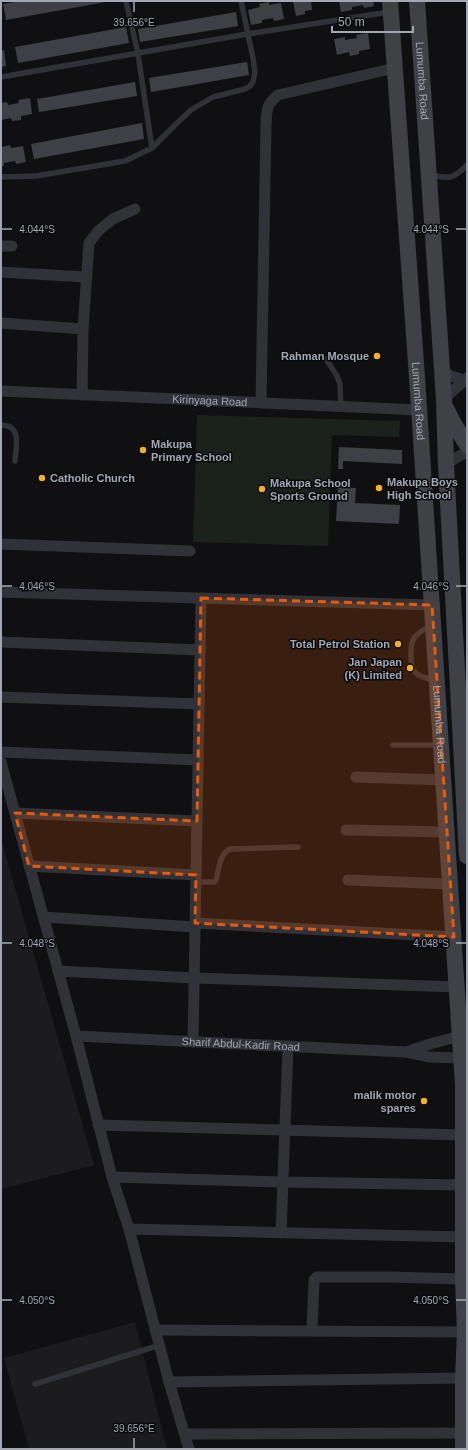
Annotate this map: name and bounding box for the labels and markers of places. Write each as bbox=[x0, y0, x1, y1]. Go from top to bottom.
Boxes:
place label: Rahman Mosque bbox=[281, 350, 369, 362]
marker: Rahman Mosque bbox=[372, 351, 382, 361]
place label: Makupa Primary School bbox=[151, 438, 232, 463]
marker: Makupa Primary School bbox=[138, 445, 148, 455]
place label: Catholic Church bbox=[50, 472, 135, 484]
marker: Catholic Church bbox=[37, 473, 47, 483]
place label: Makupa Boys High School bbox=[387, 476, 458, 501]
place label: Makupa School Sports Ground bbox=[270, 477, 351, 502]
marker: Makupa Boys High School bbox=[374, 483, 384, 493]
marker: Makupa School Sports Ground bbox=[257, 484, 267, 494]
place label: Total Petrol Station bbox=[290, 638, 390, 650]
marker: Total Petrol Station bbox=[393, 639, 403, 649]
place label: Jan Japan (K) Limited bbox=[345, 656, 402, 681]
marker: Jan Japan (K) Limited bbox=[405, 663, 415, 673]
place label: malik motor spares bbox=[354, 1089, 417, 1114]
marker: malik motor spares bbox=[419, 1096, 429, 1106]

